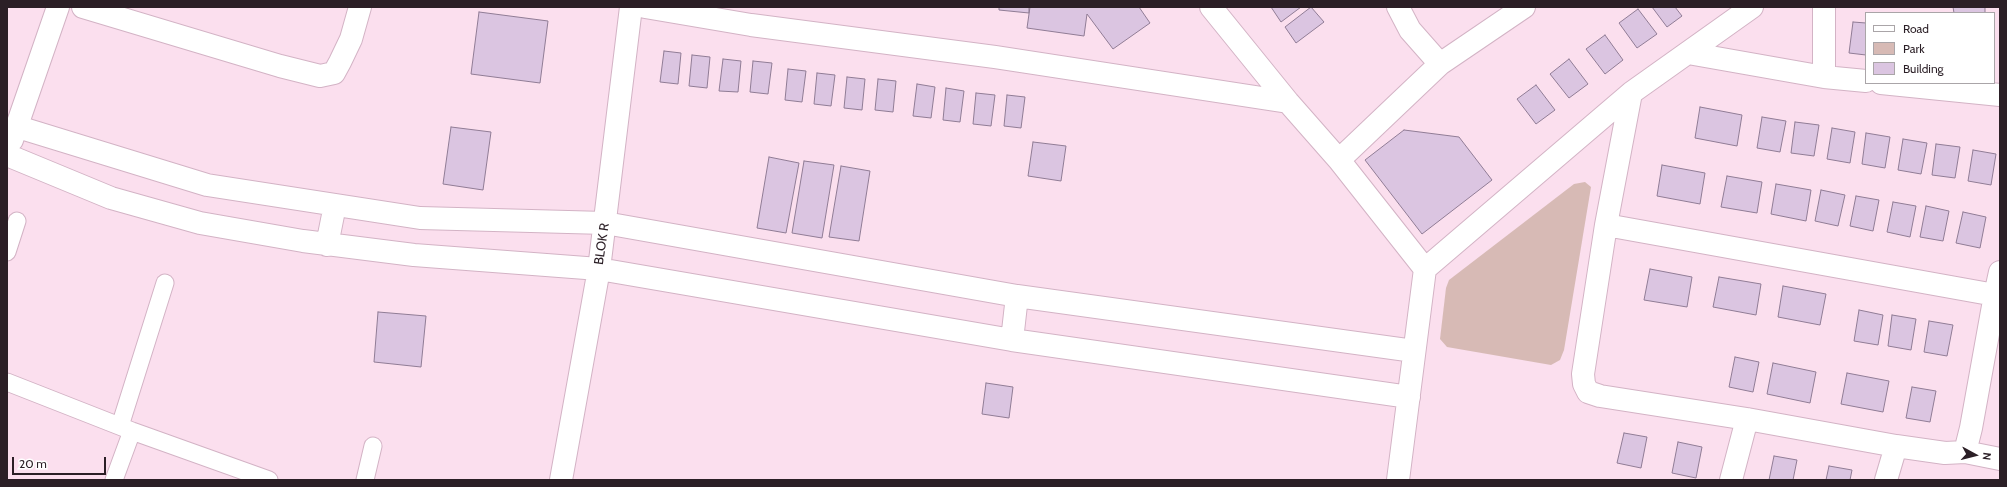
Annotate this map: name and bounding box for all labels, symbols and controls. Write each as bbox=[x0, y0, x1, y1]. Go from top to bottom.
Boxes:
legend bbox=[1865, 12, 1995, 84]
text: Road bbox=[1903, 21, 1929, 36]
text: Park bbox=[1903, 41, 1925, 56]
text: Building bbox=[1903, 61, 1944, 76]
street label: BLOK R bbox=[591, 222, 613, 266]
north arrow bbox=[1955, 435, 1995, 475]
scale bar bbox=[14, 449, 108, 475]
text: N bbox=[1979, 452, 1994, 461]
text: 20 m bbox=[19, 456, 47, 471]

